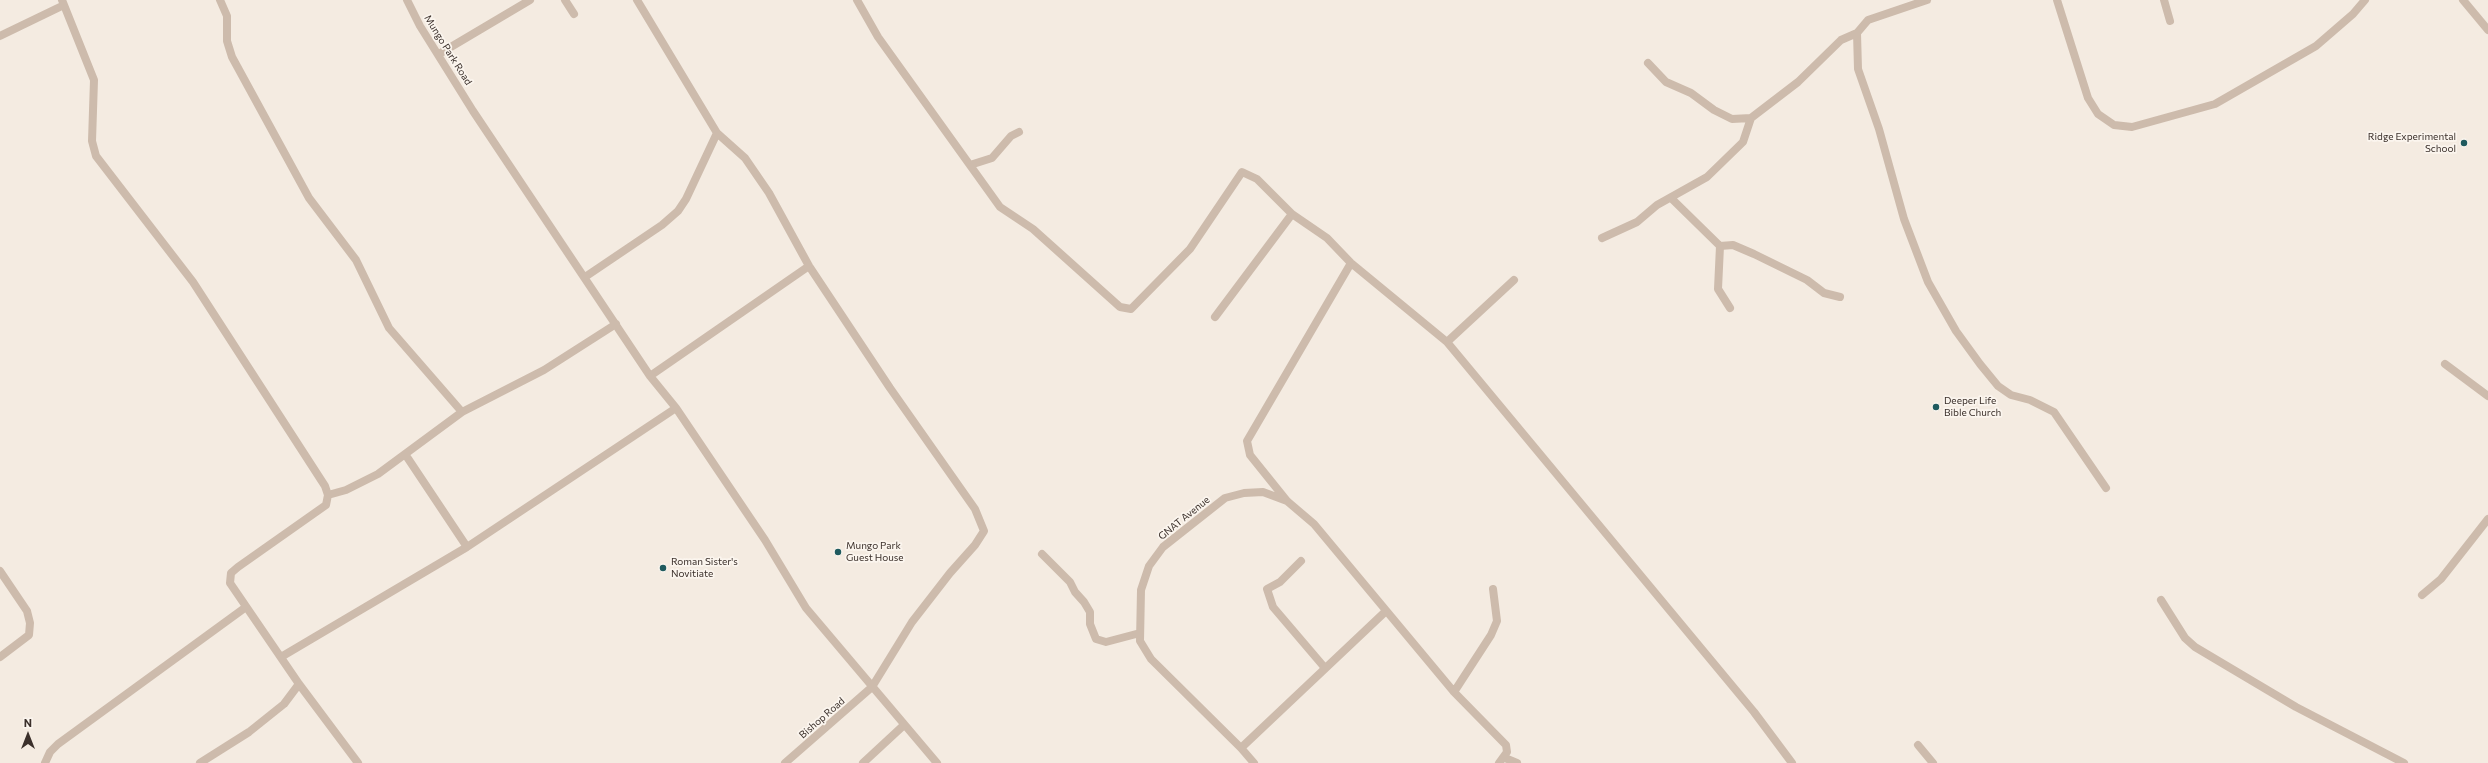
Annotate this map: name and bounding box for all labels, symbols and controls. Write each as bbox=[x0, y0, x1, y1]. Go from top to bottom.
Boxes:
street label: Mungo Park Road bbox=[422, 13, 474, 87]
place label: Ridge Experimental School bbox=[2368, 131, 2456, 154]
marker: Ridge Experimental School bbox=[2459, 138, 2469, 148]
place label: Deeper Life Bible Church bbox=[1944, 395, 2001, 418]
marker: Deeper Life Bible Church bbox=[1931, 402, 1941, 412]
street label: GNAT Avenue bbox=[1156, 494, 1212, 542]
place label: Mungo Park Guest House bbox=[846, 540, 904, 564]
marker: Mungo Park Guest House bbox=[833, 547, 843, 557]
place label: Roman Sister's Novitiate bbox=[671, 556, 738, 580]
marker: Roman Sister's Novitiate bbox=[658, 563, 668, 573]
street label: Bishop Road bbox=[797, 695, 847, 741]
north arrow bbox=[8, 715, 48, 755]
text: N bbox=[24, 716, 32, 729]

